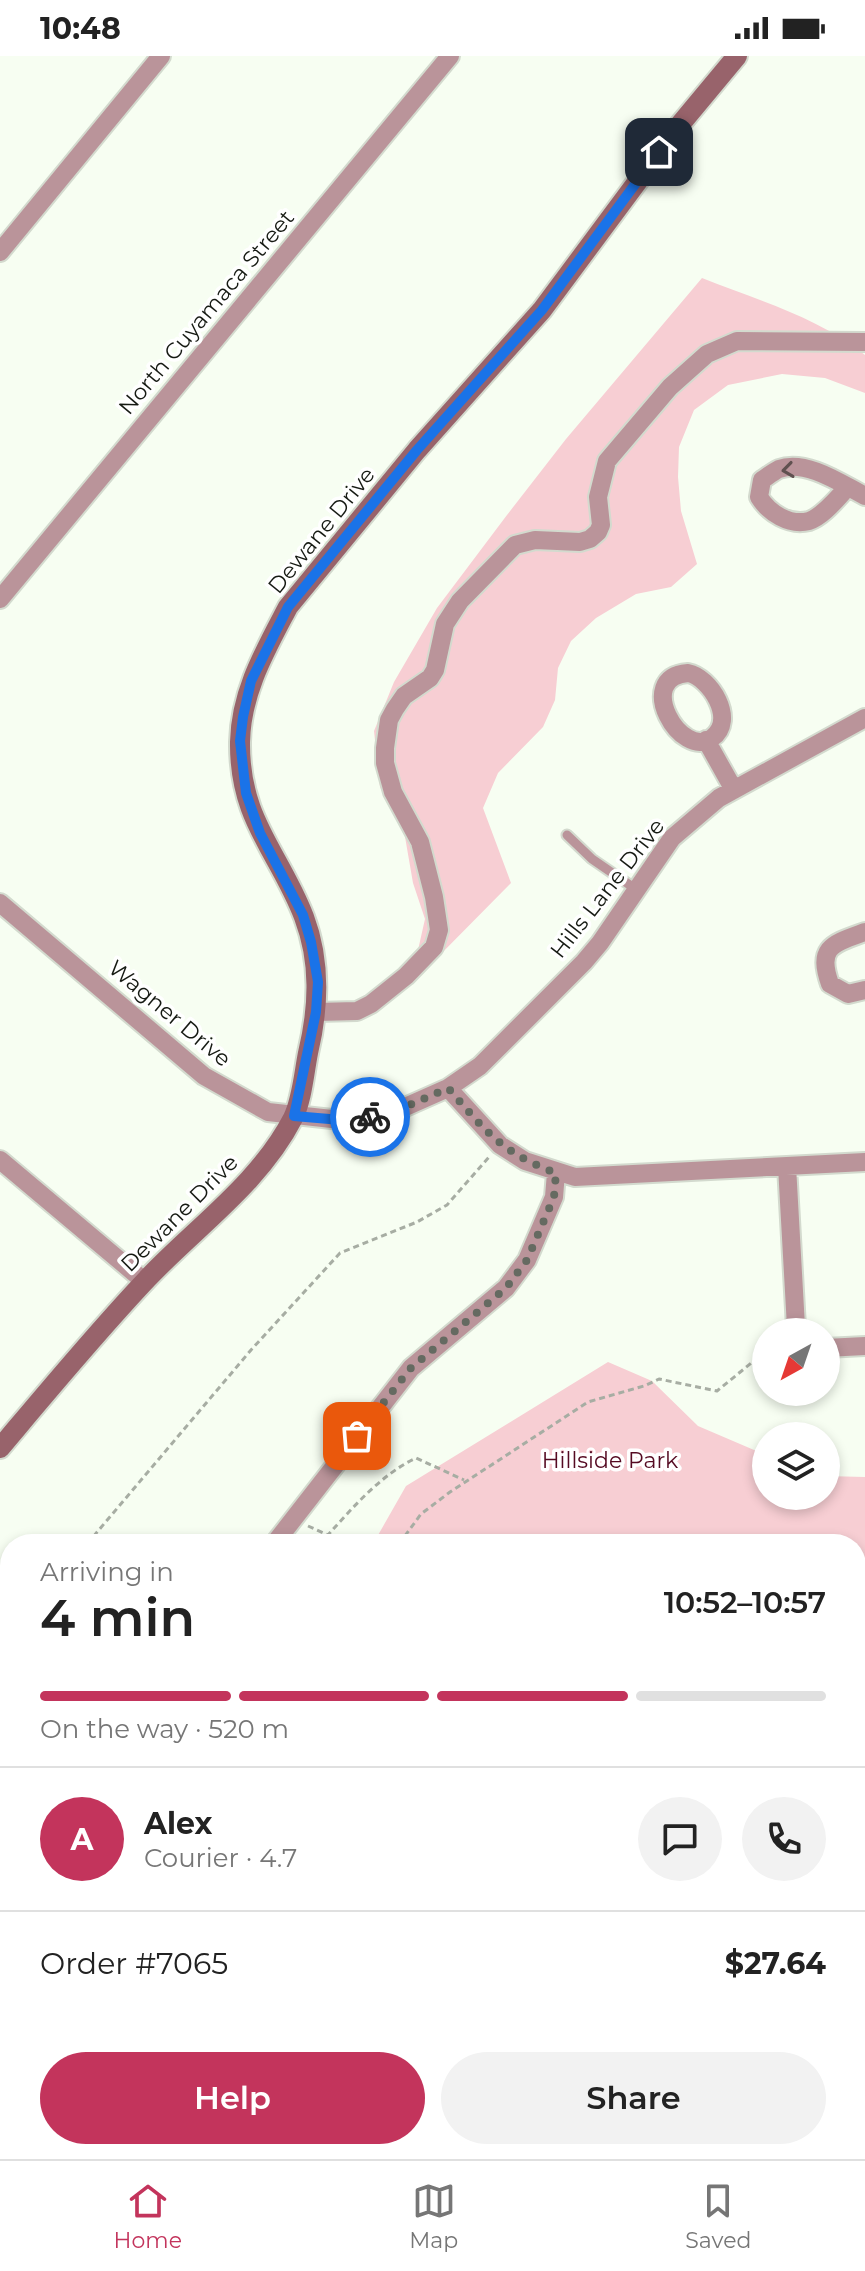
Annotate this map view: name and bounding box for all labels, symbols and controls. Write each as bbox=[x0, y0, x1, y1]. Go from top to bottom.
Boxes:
text: 10:48 bbox=[40, 10, 121, 47]
pin bbox=[625, 118, 693, 186]
icon: home bbox=[637, 130, 681, 174]
street label: North Cuyamaca Street bbox=[113, 204, 300, 420]
one-way arrow bbox=[782, 461, 795, 478]
street label: Dewane Drive bbox=[262, 462, 381, 599]
street label: Hills Lane Drive bbox=[545, 813, 670, 963]
street label: Wagner Drive bbox=[103, 954, 236, 1072]
courier bbox=[330, 1077, 410, 1157]
icon: bike bbox=[348, 1095, 392, 1139]
street label: Dewane Drive bbox=[115, 1149, 244, 1278]
north arrow bbox=[752, 1318, 840, 1406]
map controls bbox=[752, 1318, 840, 1510]
pin bbox=[323, 1402, 391, 1470]
icon: bag bbox=[335, 1414, 379, 1458]
button: layers bbox=[752, 1422, 840, 1510]
park label: Hillside Park bbox=[542, 1447, 679, 1474]
text: Arriving in bbox=[40, 1556, 174, 1588]
text: 10:52–10:57 bbox=[664, 1584, 826, 1621]
text: 4 min bbox=[40, 1586, 195, 1649]
text: On the way · 520 m bbox=[40, 1713, 289, 1745]
button: chat bbox=[638, 1797, 722, 1881]
button: phone bbox=[742, 1797, 826, 1881]
text: Alex bbox=[144, 1805, 212, 1842]
text: A bbox=[71, 1821, 93, 1858]
text: Courier · 4.7 bbox=[144, 1842, 297, 1874]
text: Order #7065 bbox=[40, 1945, 228, 1982]
text: $27.64 bbox=[725, 1945, 826, 1982]
button: Help bbox=[40, 2052, 425, 2144]
button: Share bbox=[441, 2052, 826, 2144]
tab: Home bbox=[114, 2179, 182, 2254]
tab: Map bbox=[409, 2179, 458, 2254]
tab: Saved bbox=[685, 2179, 751, 2254]

